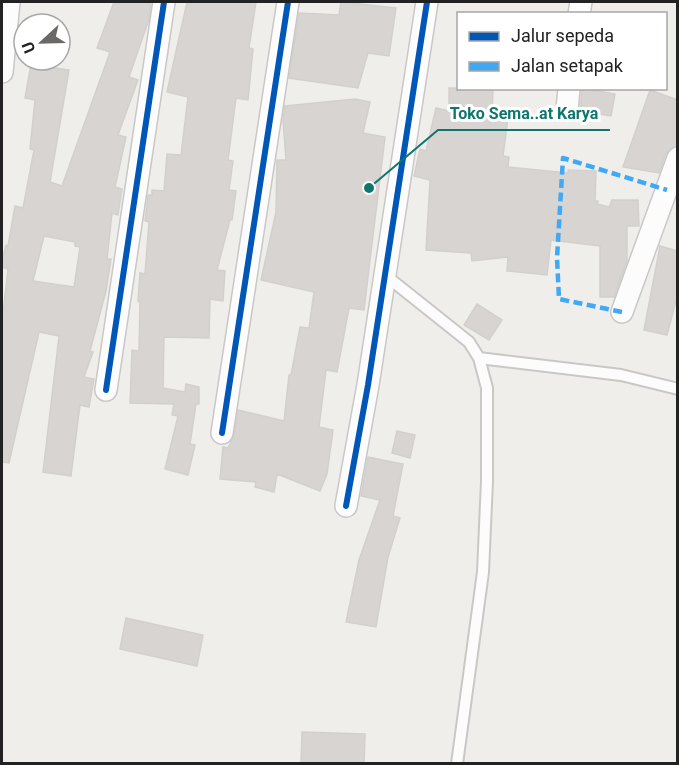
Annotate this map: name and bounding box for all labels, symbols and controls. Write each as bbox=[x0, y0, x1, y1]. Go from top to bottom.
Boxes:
north arrow bbox=[12, 12, 72, 72]
legend bbox=[457, 12, 667, 90]
text: Jalur sepeda bbox=[511, 25, 614, 46]
text: U bbox=[18, 39, 39, 56]
text: Jalan setapak bbox=[511, 55, 624, 76]
callout: Toko Sema..at Karya bbox=[438, 96, 610, 130]
text: Toko Sema..at Karya bbox=[450, 104, 599, 123]

